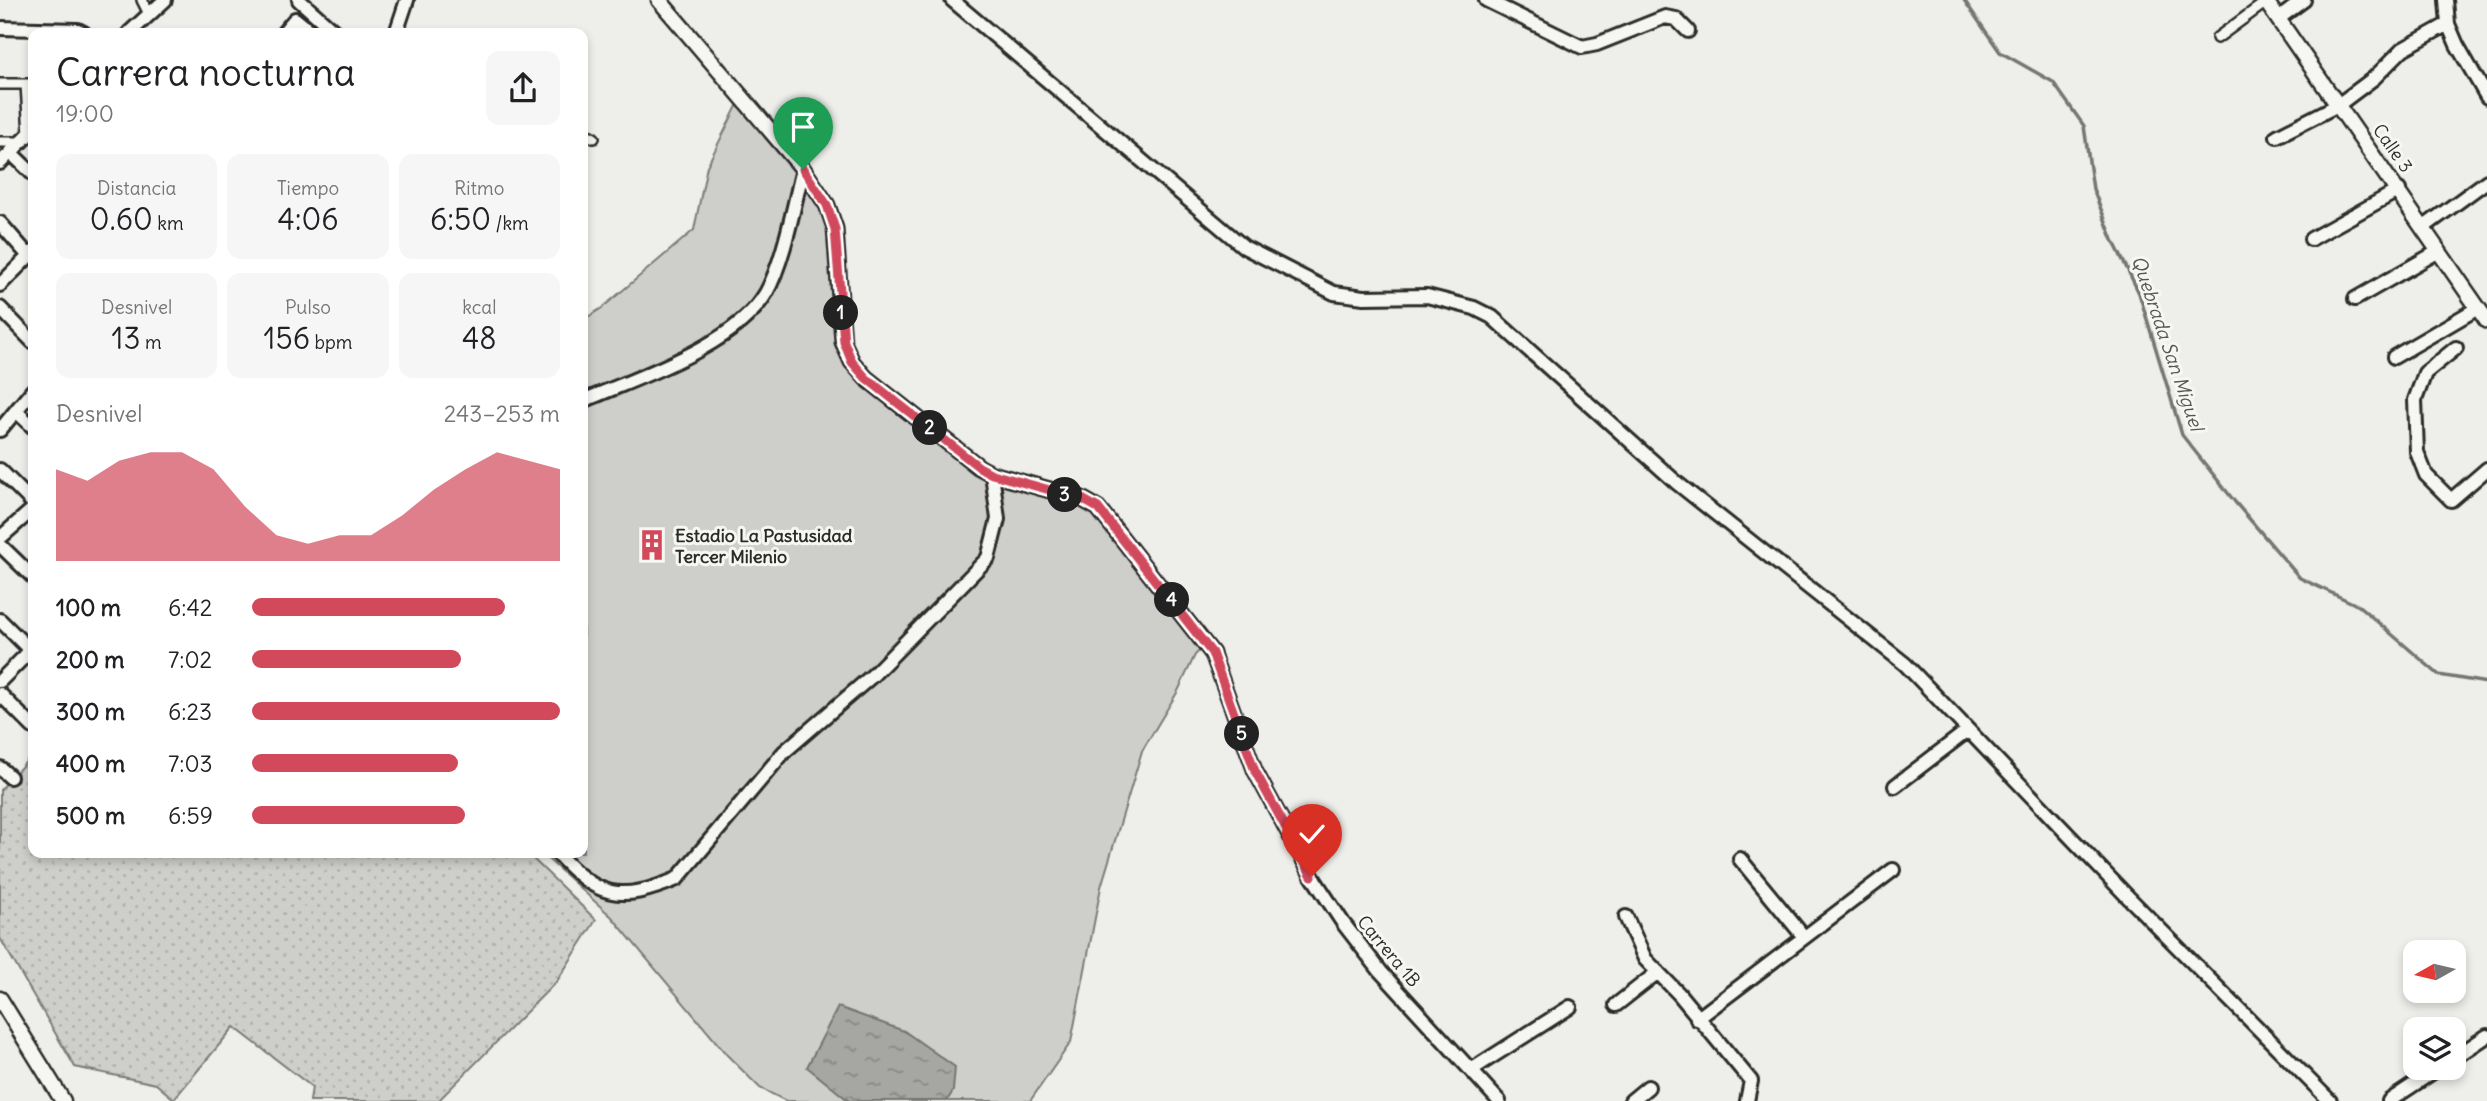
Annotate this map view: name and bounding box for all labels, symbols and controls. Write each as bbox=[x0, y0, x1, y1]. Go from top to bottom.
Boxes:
text: Carrera nocturna bbox=[56, 49, 355, 96]
button: share bbox=[486, 51, 560, 125]
pin bbox=[773, 97, 833, 169]
text: 19:00 bbox=[56, 99, 114, 128]
icon: arrive bbox=[784, 108, 822, 146]
street label: Calle 3 bbox=[2368, 119, 2418, 177]
text: Distancia bbox=[97, 176, 176, 200]
text: Tiempo bbox=[277, 176, 339, 200]
text: Ritmo bbox=[454, 176, 504, 200]
text: 0.60 bbox=[90, 200, 153, 238]
text: 4:06 bbox=[277, 200, 339, 238]
text: 6:50 bbox=[430, 200, 491, 238]
text: km bbox=[153, 211, 184, 235]
text: /km bbox=[491, 211, 529, 235]
water label: Quebrada San Miguel bbox=[2127, 252, 2210, 436]
text: Desnivel bbox=[101, 295, 172, 319]
text: Pulso bbox=[285, 295, 331, 319]
text: kcal bbox=[462, 295, 496, 319]
pin: 1 bbox=[824, 296, 858, 330]
text: 1 bbox=[837, 300, 844, 324]
text: 13 bbox=[112, 319, 141, 357]
text: 156 bbox=[263, 319, 310, 357]
text: 48 bbox=[462, 319, 497, 357]
text: m bbox=[141, 330, 162, 354]
text: bpm bbox=[310, 330, 352, 354]
text: Desnivel bbox=[56, 399, 142, 428]
text: 243–253 m bbox=[444, 399, 560, 428]
pin: 2 bbox=[912, 410, 948, 446]
text: 2 bbox=[924, 415, 935, 439]
pin: 3 bbox=[1048, 477, 1082, 512]
text: 3 bbox=[1059, 482, 1070, 506]
place label: Estadio La Pastusidad Tercer Milenio bbox=[675, 524, 853, 568]
building icon: Estadio La Pastusidad Tercer Milenio bbox=[635, 528, 669, 562]
pin: 4 bbox=[1154, 582, 1190, 618]
text: 4 bbox=[1166, 587, 1177, 611]
text: 100 m bbox=[56, 593, 121, 622]
text: 6:42 bbox=[168, 593, 212, 622]
text: 200 m bbox=[56, 645, 125, 674]
text: 7:02 bbox=[168, 645, 212, 674]
text: 300 m bbox=[56, 697, 125, 726]
text: 6:23 bbox=[168, 697, 212, 726]
pin: 5 bbox=[1224, 716, 1260, 752]
text: 5 bbox=[1236, 721, 1247, 745]
text: 400 m bbox=[56, 749, 125, 778]
text: 7:03 bbox=[168, 749, 213, 778]
text: 500 m bbox=[56, 801, 125, 830]
text: 6:59 bbox=[168, 801, 213, 830]
pin bbox=[1282, 804, 1342, 876]
icon: check bbox=[1293, 815, 1331, 853]
street label: Carrera 1B bbox=[1352, 910, 1426, 992]
north arrow bbox=[2403, 940, 2466, 1003]
map controls bbox=[2403, 940, 2466, 1080]
button: layers bbox=[2403, 1017, 2466, 1080]

